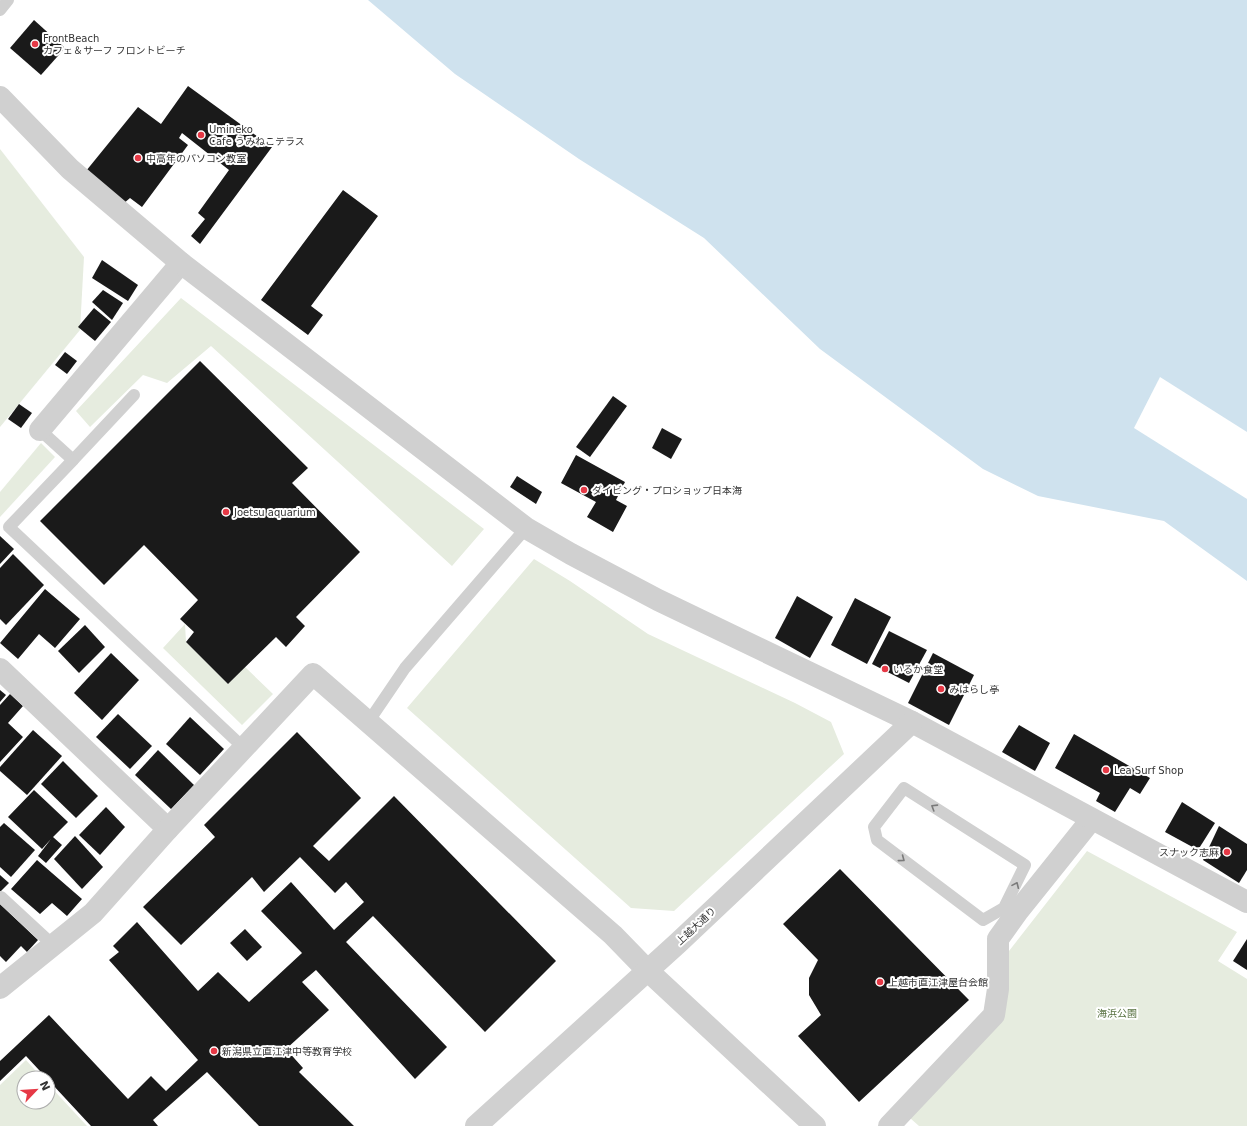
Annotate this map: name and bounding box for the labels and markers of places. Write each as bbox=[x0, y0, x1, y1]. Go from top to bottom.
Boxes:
place label: FrontBeach カフェ＆サーフ フロントビーチ bbox=[43, 33, 186, 56]
marker: FrontBeach カフェ＆サーフ フロントビーチ bbox=[30, 39, 40, 49]
place label: Umineko Cafe うみねこテラス bbox=[209, 124, 305, 147]
marker: Umineko Cafe うみねこテラス bbox=[196, 130, 206, 140]
marker: 中高年のパソコン教室 bbox=[133, 153, 143, 163]
place label: 中高年のパソコン教室 bbox=[146, 153, 246, 164]
marker: ダイビング・プロショップ日本海 bbox=[579, 485, 589, 495]
place label: ダイビング・プロショップ日本海 bbox=[592, 485, 742, 496]
marker: Joetsu aquarium bbox=[221, 507, 231, 517]
place label: Joetsu aquarium bbox=[233, 507, 316, 518]
marker: いるか食堂 bbox=[880, 664, 890, 674]
place label: いるか食堂 bbox=[893, 664, 943, 675]
marker: みはらし亭 bbox=[936, 684, 946, 694]
place label: みはらし亭 bbox=[949, 684, 999, 695]
marker: Lea Surf Shop bbox=[1101, 765, 1111, 775]
place label: Lea Surf Shop bbox=[1114, 765, 1184, 776]
place label: スナック志麻 bbox=[1159, 847, 1219, 858]
marker: スナック志麻 bbox=[1222, 847, 1232, 857]
marker: 上越市直江津屋台会館 bbox=[875, 977, 885, 987]
place label: 上越市直江津屋台会館 bbox=[888, 977, 988, 988]
marker: 新潟県立直江津中等教育学校 bbox=[209, 1046, 219, 1056]
place label: 新潟県立直江津中等教育学校 bbox=[222, 1046, 352, 1057]

